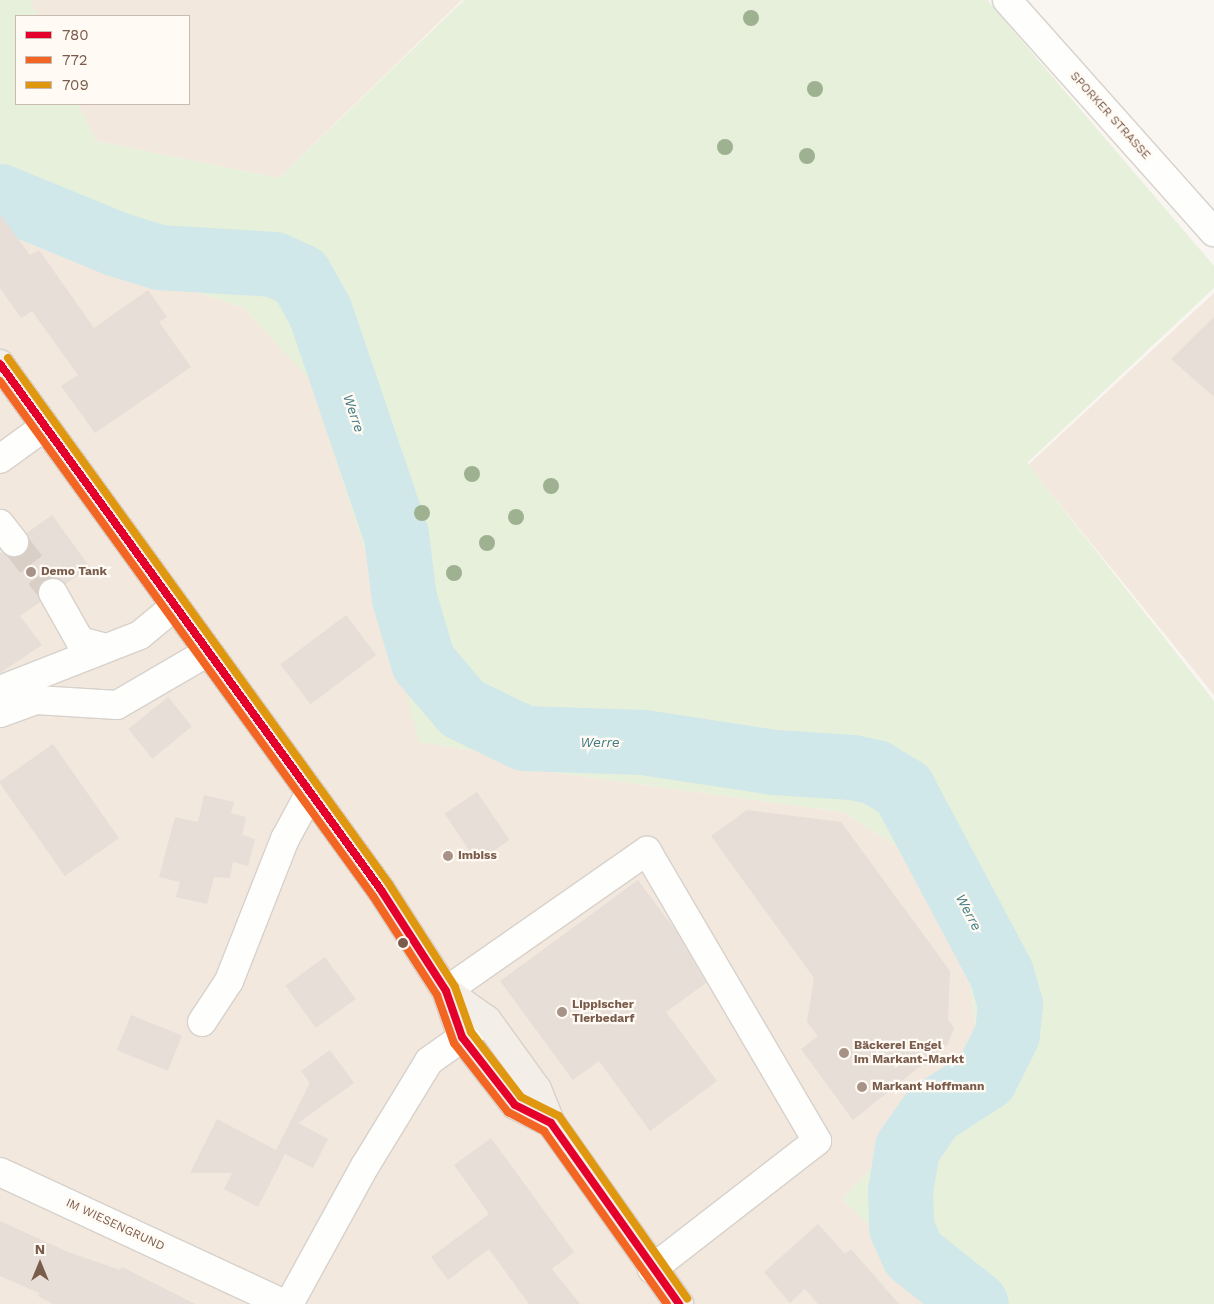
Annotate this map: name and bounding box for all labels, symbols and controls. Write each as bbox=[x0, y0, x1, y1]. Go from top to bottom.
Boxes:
legend bbox=[15, 15, 190, 105]
text: 780 bbox=[62, 26, 89, 44]
text: 772 bbox=[62, 51, 88, 69]
street label: SPORKER STRASSE bbox=[1067, 69, 1153, 163]
text: 709 bbox=[62, 76, 89, 94]
water label: Werre bbox=[340, 392, 368, 434]
place label: Demo Tank bbox=[41, 565, 107, 579]
marker: Demo Tank bbox=[25, 566, 37, 578]
water label: Werre bbox=[580, 734, 620, 750]
place label: Imbiss bbox=[458, 849, 497, 863]
marker: Imbiss bbox=[442, 850, 454, 862]
water label: Werre bbox=[952, 891, 986, 933]
unlabelled marker bbox=[398, 938, 408, 948]
place label: Lippischer Tierbedarf bbox=[572, 998, 634, 1026]
marker: Lippischer Tierbedarf bbox=[556, 1006, 568, 1018]
place label: Bäckerei Engel im Markant-Markt bbox=[854, 1039, 964, 1067]
marker: Bäckerei Engel im Markant-Markt bbox=[838, 1047, 850, 1059]
place label: Markant Hoffmann bbox=[872, 1080, 984, 1094]
marker: Markant Hoffmann bbox=[856, 1081, 868, 1093]
street label: IM WIESENGRUND bbox=[63, 1196, 167, 1254]
north arrow bbox=[15, 1239, 65, 1289]
text: N bbox=[35, 1241, 45, 1257]

